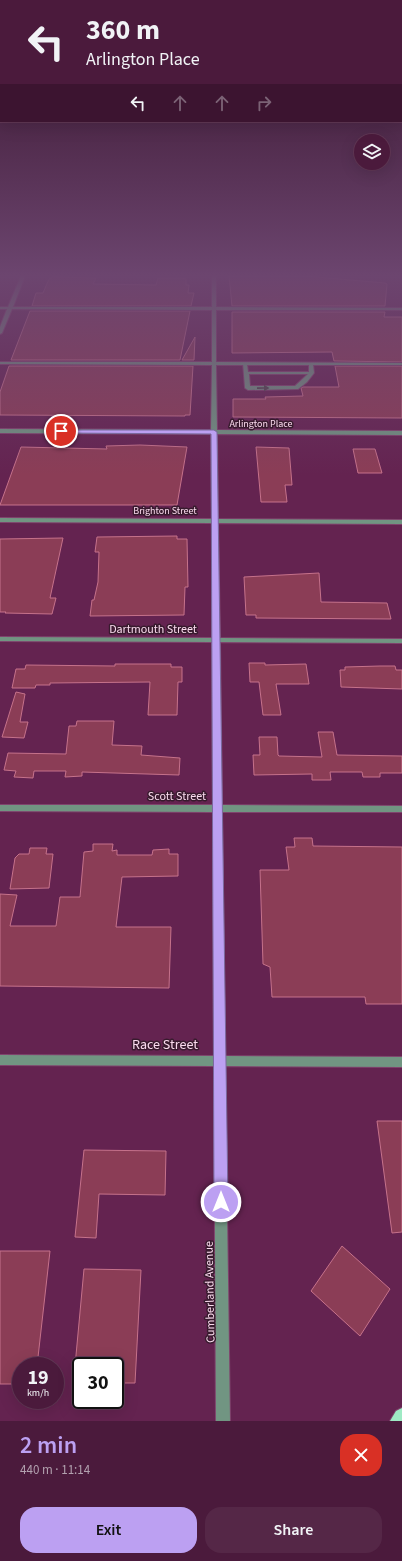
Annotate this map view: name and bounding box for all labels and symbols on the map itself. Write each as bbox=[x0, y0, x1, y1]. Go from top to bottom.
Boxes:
one-way arrow bbox=[257, 385, 270, 391]
pin bbox=[44, 414, 78, 448]
street label: Arlington Place bbox=[229, 417, 293, 431]
street label: Brighton Street bbox=[133, 504, 197, 518]
street label: Dartmouth Street bbox=[109, 621, 197, 638]
street label: Scott Street bbox=[148, 788, 206, 805]
street label: Race Street bbox=[132, 1035, 198, 1055]
position arrow bbox=[200, 1181, 242, 1223]
street label: Cumberland Avenue bbox=[201, 1241, 219, 1343]
speed limit sign: 30 bbox=[72, 1357, 124, 1409]

